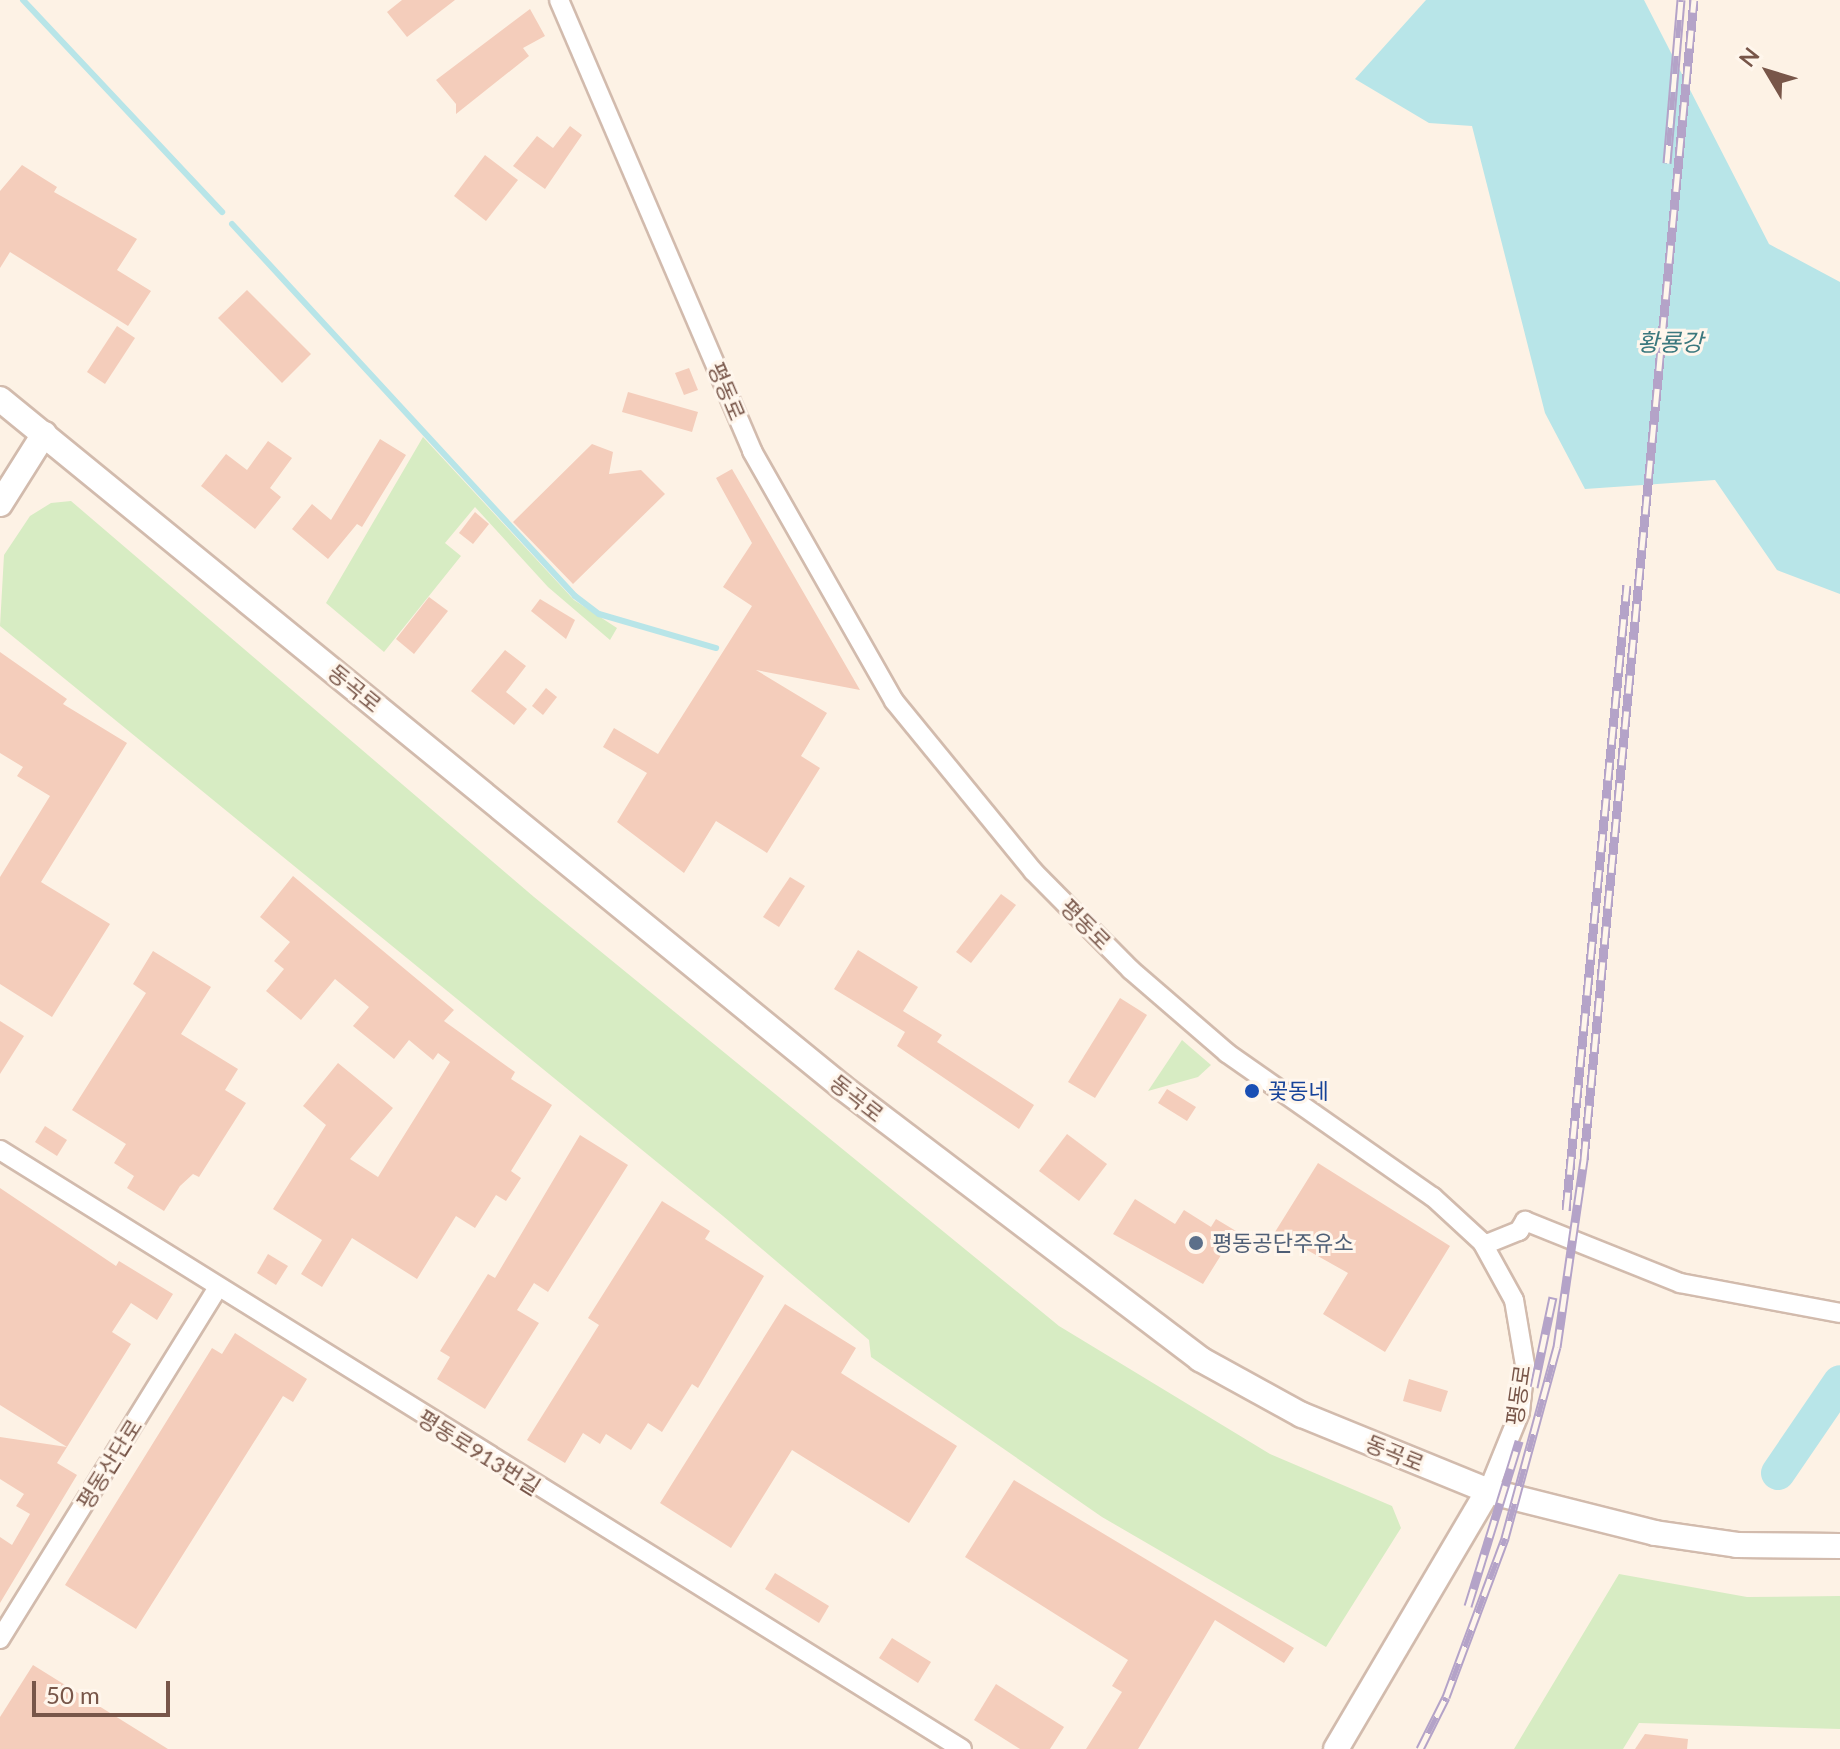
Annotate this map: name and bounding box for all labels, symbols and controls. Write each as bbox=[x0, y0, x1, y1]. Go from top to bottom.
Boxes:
north arrow bbox=[1728, 32, 1808, 112]
text: N bbox=[1733, 42, 1765, 72]
water label: 황룡강 bbox=[1637, 328, 1703, 356]
street label: 평동로 bbox=[703, 358, 751, 424]
street label: 동곡로 bbox=[323, 659, 387, 717]
street label: 평동로 bbox=[1055, 893, 1117, 955]
street label: 동곡로 bbox=[825, 1069, 889, 1127]
place label: 꽃동네 bbox=[1268, 1078, 1329, 1104]
marker: 꽃동네 bbox=[1243, 1082, 1261, 1100]
place label: 평동공단주유소 bbox=[1212, 1230, 1354, 1256]
marker: 평동공단주유소 bbox=[1187, 1234, 1205, 1252]
street label: 평동로 bbox=[1501, 1363, 1535, 1427]
street label: 평동로913번길 bbox=[413, 1404, 545, 1500]
street label: 평동산단로 bbox=[71, 1414, 147, 1514]
street label: 동곡로 bbox=[1362, 1429, 1428, 1477]
scale bar bbox=[36, 1665, 174, 1715]
text: 50 m bbox=[46, 1680, 100, 1709]

